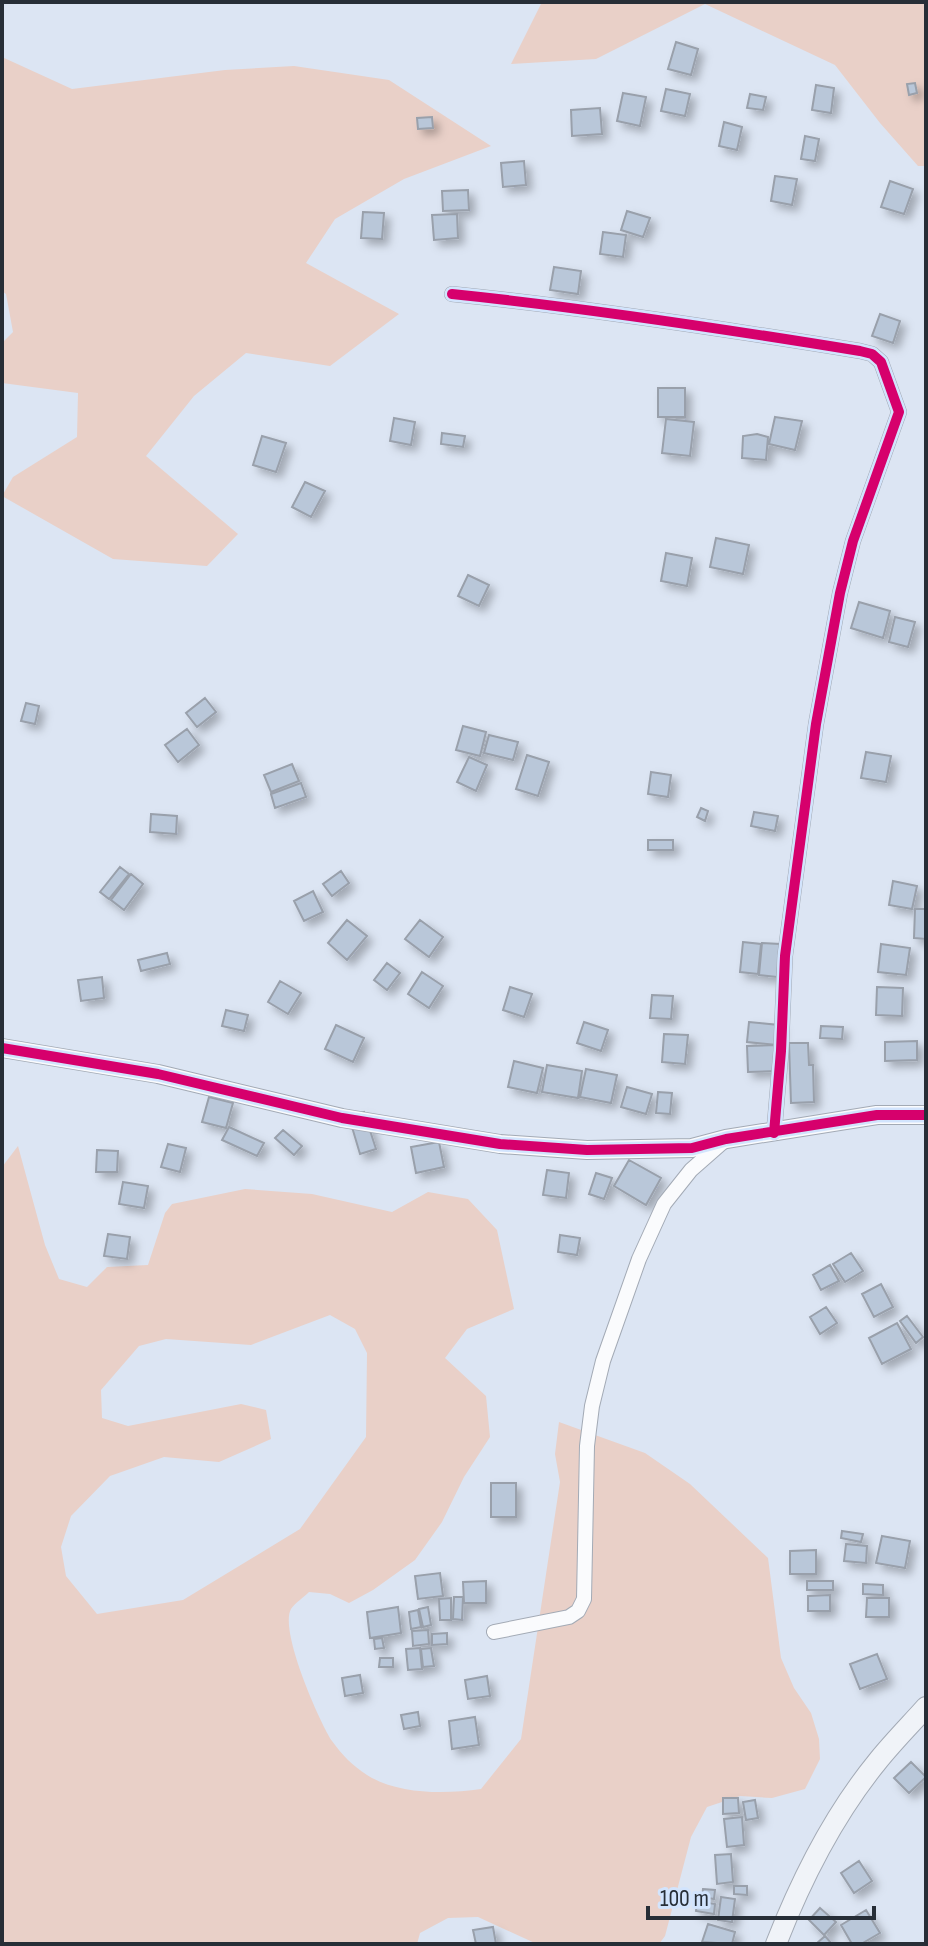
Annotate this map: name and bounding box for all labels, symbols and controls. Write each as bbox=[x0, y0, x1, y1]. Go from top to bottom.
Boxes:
scale bar bbox=[648, 1870, 874, 1920]
text: 100 m bbox=[660, 1884, 709, 1913]

